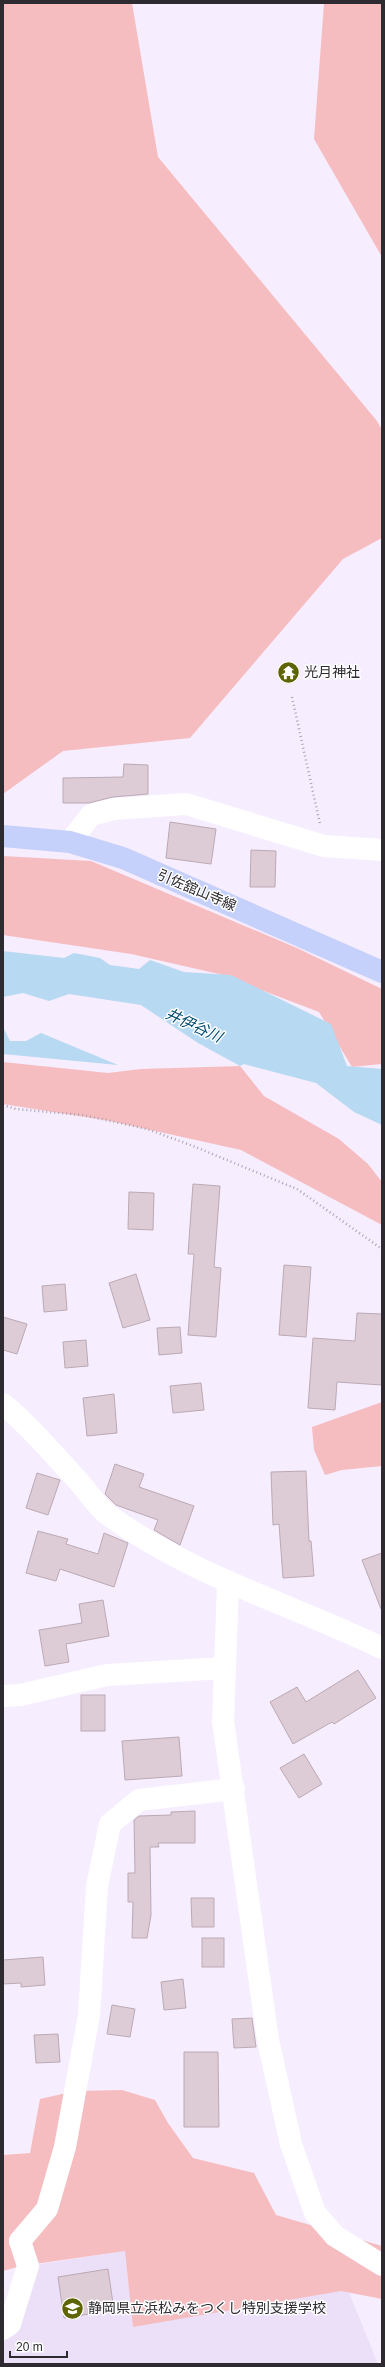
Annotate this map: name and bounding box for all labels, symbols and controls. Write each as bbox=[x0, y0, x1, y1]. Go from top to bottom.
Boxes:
temple icon: 光月神社 bbox=[275, 659, 301, 685]
place label: 光月神社 bbox=[304, 664, 360, 680]
street label: 引佐舘山寺線 bbox=[155, 866, 239, 914]
water label: 井伊谷川 bbox=[163, 1005, 227, 1046]
school or university icon: 静岡県立浜松みをつくし特別支援学校 bbox=[60, 2295, 86, 2321]
place label: 静岡県立浜松みをつくし特別支援学校 bbox=[88, 2300, 326, 2316]
scale bar bbox=[10, 2333, 67, 2359]
text: 20 m bbox=[16, 2340, 43, 2354]

